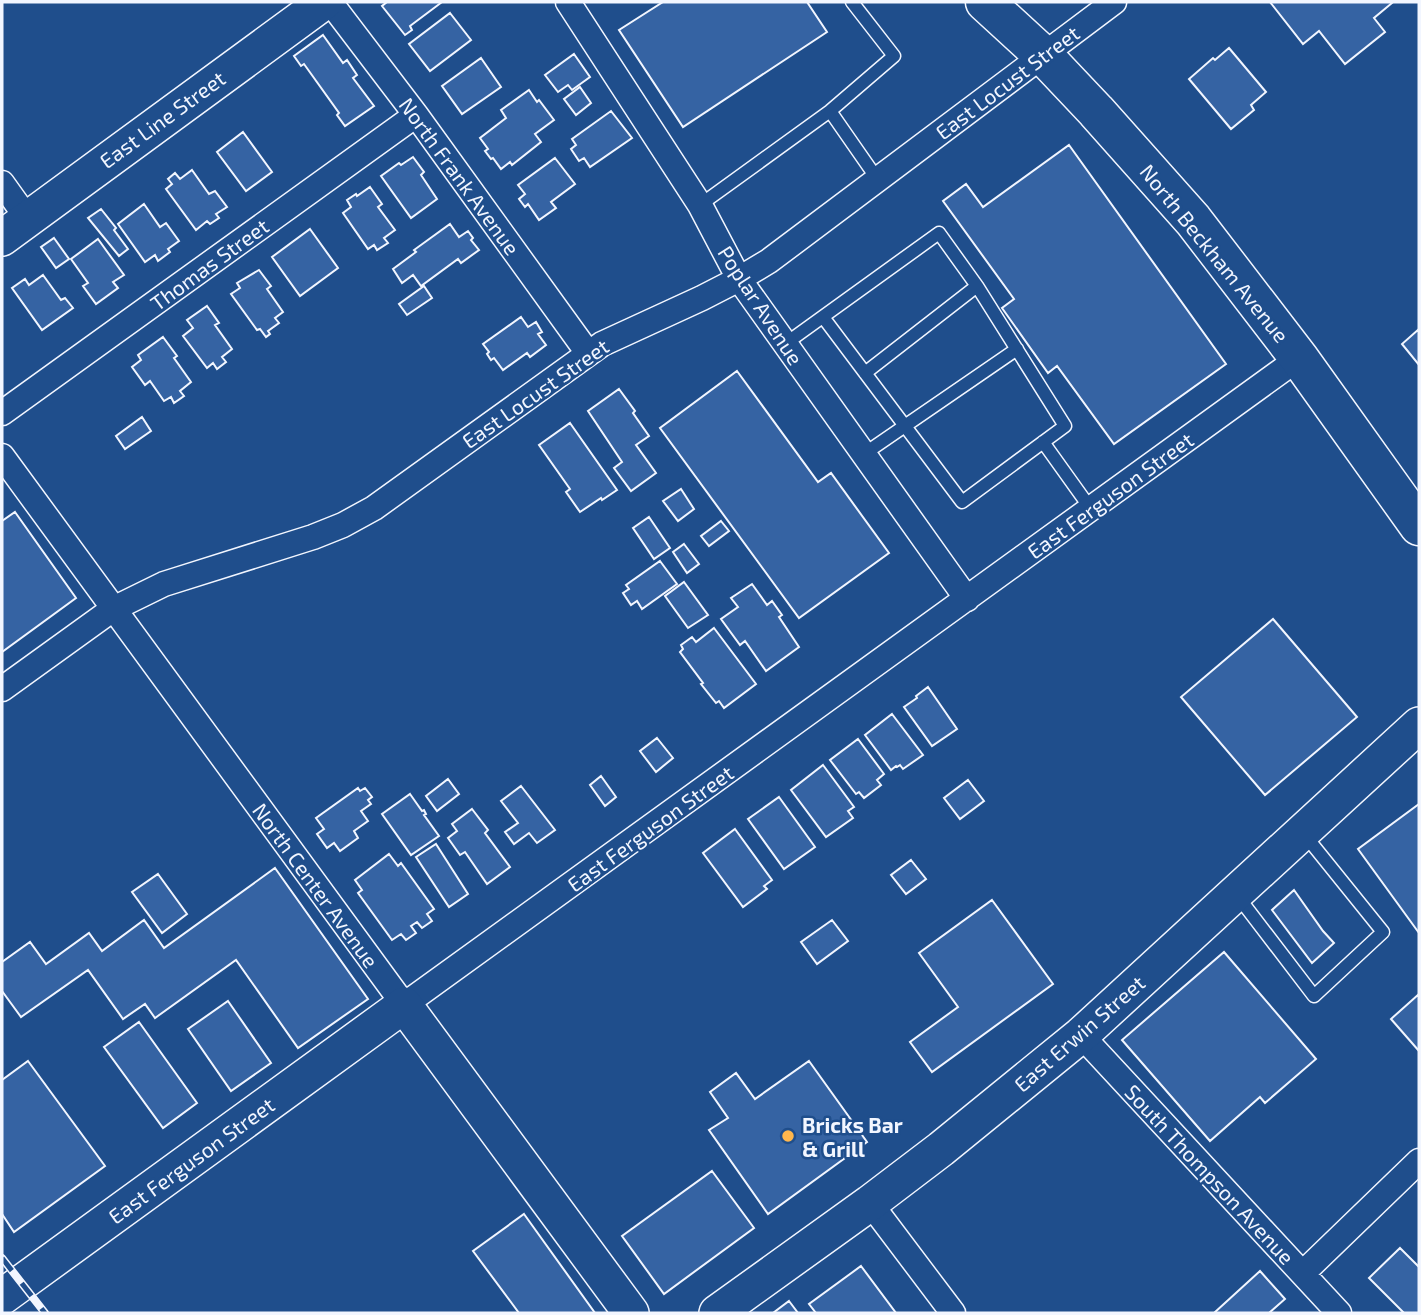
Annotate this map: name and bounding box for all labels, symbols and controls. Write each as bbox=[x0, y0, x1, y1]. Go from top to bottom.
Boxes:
street label: East Locust Street bbox=[930, 20, 1084, 144]
street label: East Line Street bbox=[94, 65, 230, 173]
street label: North Frank Avenue bbox=[395, 93, 525, 259]
street label: North Beckham Avenue bbox=[1135, 159, 1295, 347]
street label: Thomas Street bbox=[145, 213, 273, 315]
street label: Poplar Avenue bbox=[713, 241, 809, 369]
street label: East Locust Street bbox=[457, 333, 613, 453]
street label: East Ferguson Street bbox=[1022, 426, 1198, 564]
street label: East Ferguson Street bbox=[562, 759, 738, 897]
street label: North Center Avenue bbox=[248, 798, 384, 972]
street label: East Erwin Street bbox=[1009, 970, 1149, 1096]
street label: South Thompson Avenue bbox=[1120, 1079, 1300, 1269]
street label: East Ferguson Street bbox=[103, 1091, 279, 1229]
place label: Bricks Bar & Grill bbox=[802, 1112, 903, 1161]
marker: Bricks Bar & Grill bbox=[780, 1128, 796, 1144]

